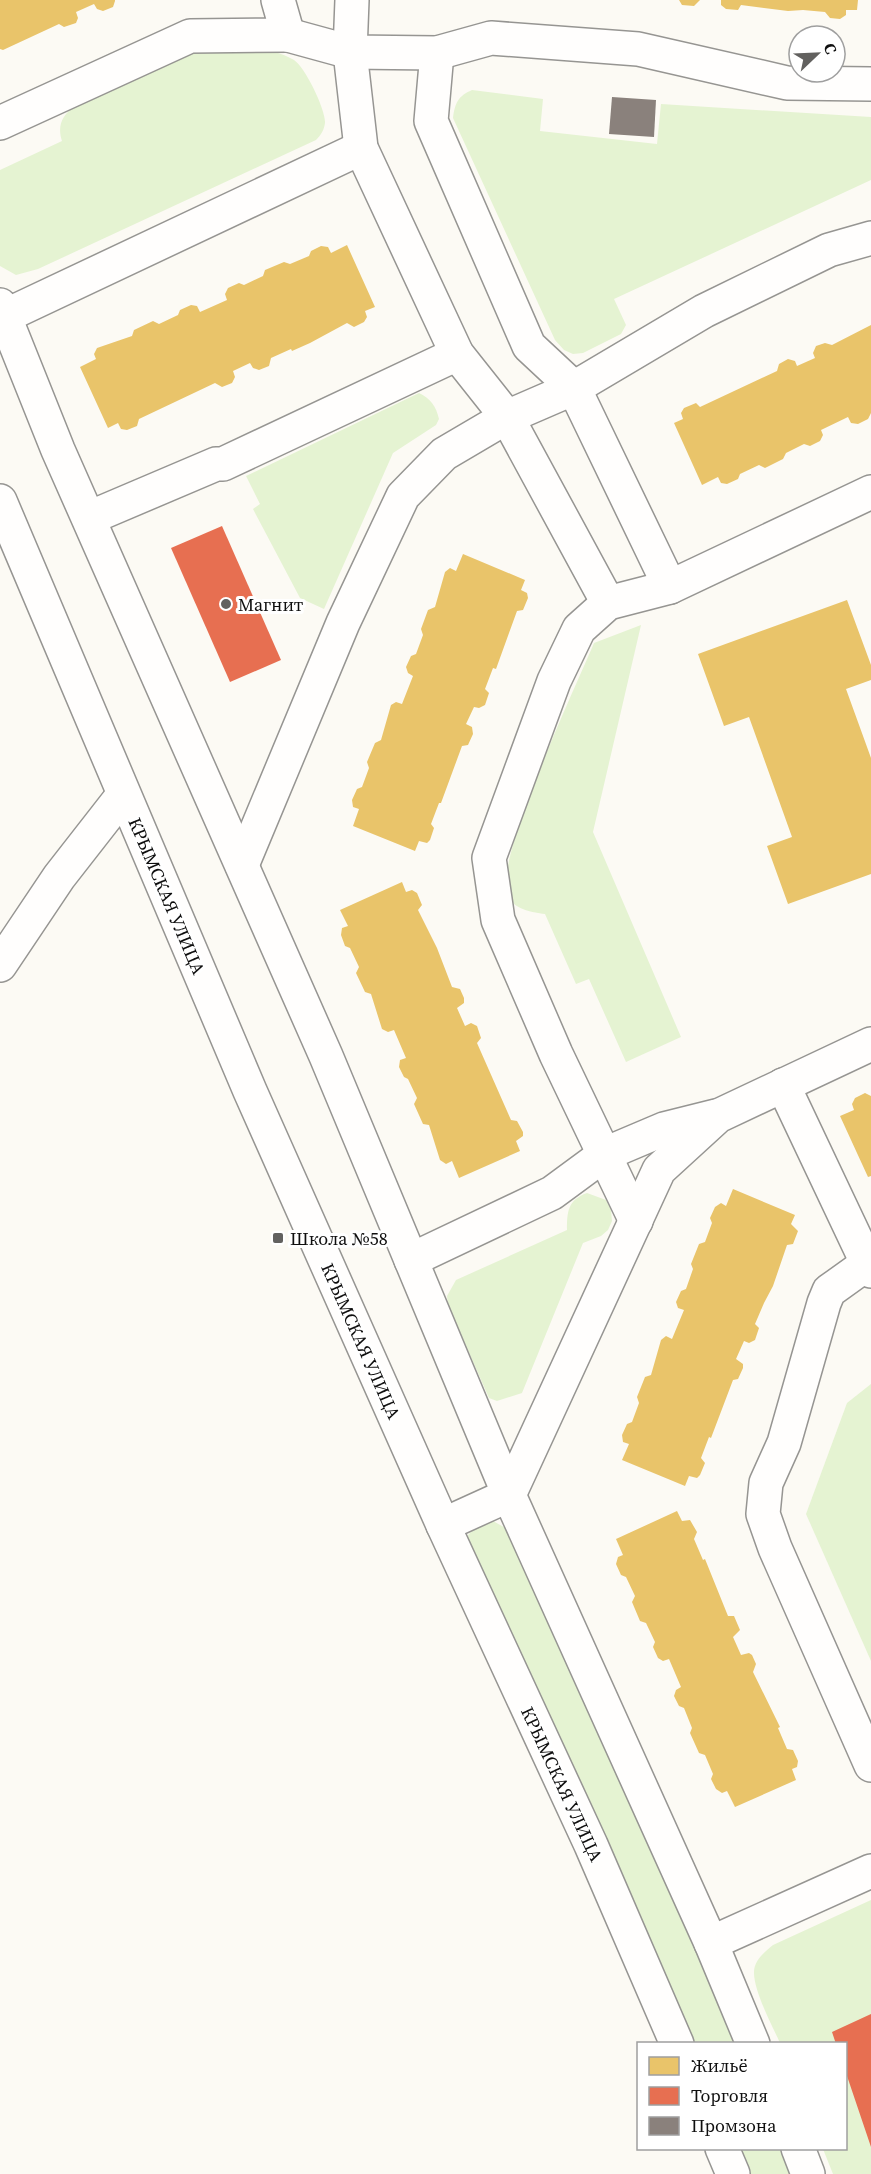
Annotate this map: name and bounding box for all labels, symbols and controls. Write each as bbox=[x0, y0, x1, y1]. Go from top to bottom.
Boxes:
north arrow bbox=[787, 24, 847, 84]
text: С bbox=[819, 39, 843, 57]
place label: Магнит bbox=[238, 592, 304, 617]
marker: Магнит bbox=[219, 597, 233, 611]
street label: КРЫМСКАЯ УЛИЦА bbox=[123, 814, 211, 978]
place label: Школа №58 bbox=[290, 1226, 388, 1251]
marker: Школа №58 bbox=[271, 1231, 285, 1245]
street label: КРЫМСКАЯ УЛИЦА bbox=[315, 1259, 407, 1423]
street label: КРЫМСКАЯ УЛИЦА bbox=[515, 1702, 609, 1866]
legend bbox=[637, 2042, 847, 2150]
text: Жильё bbox=[691, 2053, 748, 2078]
text: Торговля bbox=[691, 2083, 768, 2108]
text: Промзона bbox=[691, 2113, 777, 2138]

